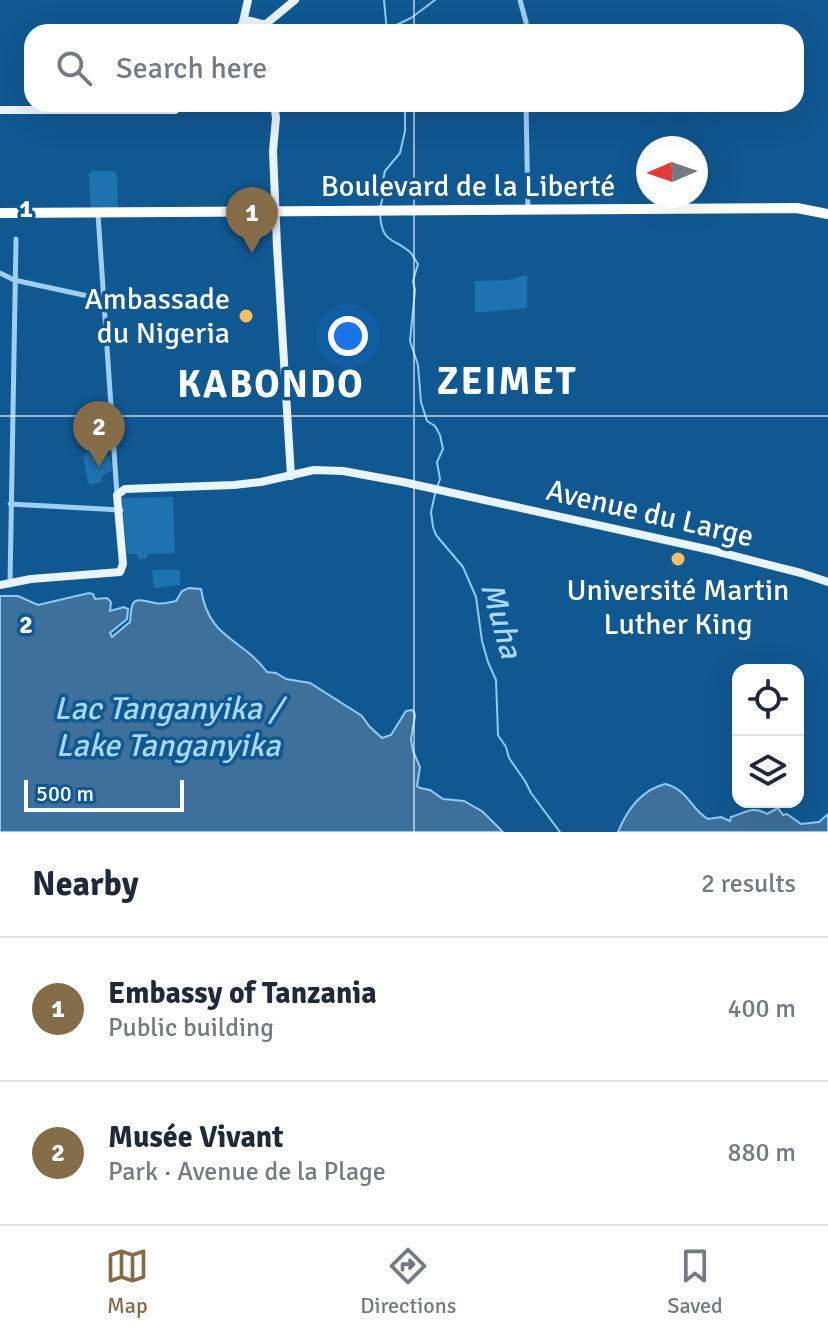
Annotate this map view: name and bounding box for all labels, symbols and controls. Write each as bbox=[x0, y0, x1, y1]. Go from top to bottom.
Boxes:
search box bbox=[24, 24, 804, 112]
icon: search bbox=[52, 46, 96, 90]
text: Search here bbox=[116, 50, 267, 87]
north arrow bbox=[636, 136, 708, 208]
street label: Boulevard de la Liberté bbox=[321, 168, 615, 205]
pin: 1 bbox=[226, 187, 278, 253]
text: 1 bbox=[19, 193, 33, 225]
place label: Ambassade du Nigeria bbox=[84, 281, 230, 352]
marker: Ambassade du Nigeria bbox=[237, 307, 255, 325]
your location bbox=[328, 316, 368, 356]
district label: ZEIMET bbox=[437, 358, 577, 405]
district label: KABONDO bbox=[177, 361, 365, 408]
pin: 2 bbox=[73, 401, 125, 467]
street label: Avenue du Large bbox=[543, 472, 757, 555]
marker: Université Martin Luther King bbox=[669, 550, 687, 568]
place label: Université Martin Luther King bbox=[567, 572, 789, 643]
water label: Muha bbox=[472, 578, 531, 663]
text: 2 bbox=[19, 609, 33, 641]
map controls bbox=[732, 664, 804, 808]
button: locate bbox=[732, 664, 804, 736]
water label: Lac Tanganyika / Lake Tanganyika bbox=[54, 689, 288, 765]
button: layers bbox=[732, 736, 804, 808]
scale bar bbox=[24, 776, 184, 812]
text: 500 m bbox=[36, 780, 94, 807]
text: Nearby bbox=[32, 863, 139, 905]
text: 2 results bbox=[701, 868, 796, 900]
text: Embassy of Tanzania bbox=[108, 975, 377, 1012]
text: 1 bbox=[51, 993, 65, 1025]
text: 400 m bbox=[727, 993, 796, 1025]
text: Public building bbox=[108, 1012, 274, 1044]
text: Musée Vivant bbox=[108, 1119, 283, 1156]
text: 2 bbox=[51, 1137, 65, 1169]
text: 880 m bbox=[727, 1137, 796, 1169]
text: Park · Avenue de la Plage bbox=[108, 1156, 386, 1188]
tab: Map bbox=[105, 1244, 149, 1319]
tab: Directions bbox=[360, 1244, 456, 1319]
tab: Saved bbox=[667, 1244, 723, 1319]

